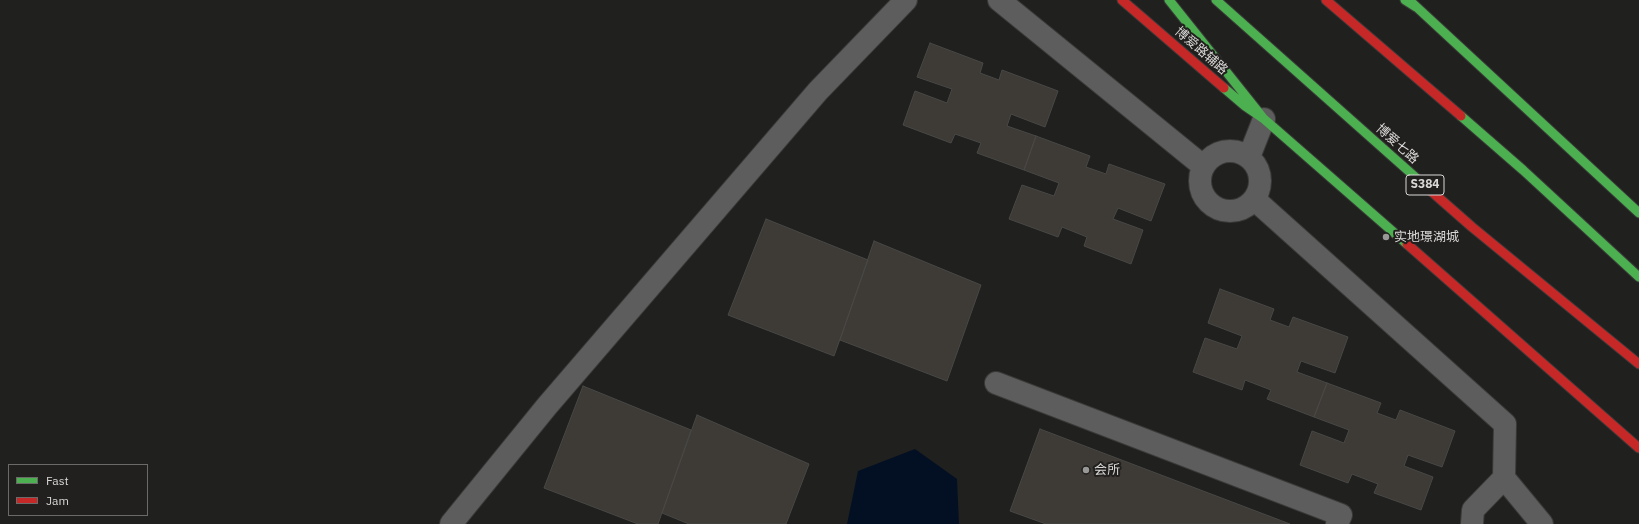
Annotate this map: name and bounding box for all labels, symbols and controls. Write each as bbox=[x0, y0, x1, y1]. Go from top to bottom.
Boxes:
street label: 博爱路辅路 bbox=[1171, 24, 1231, 78]
street label: 博爱七路 bbox=[1372, 121, 1422, 167]
road number: S384 bbox=[1406, 175, 1444, 195]
place label: 实地璟湖城 bbox=[1394, 229, 1459, 245]
marker: 实地璟湖城 bbox=[1381, 232, 1391, 242]
place label: 会所 bbox=[1094, 462, 1120, 478]
legend bbox=[8, 464, 148, 516]
marker: 会所 bbox=[1081, 465, 1091, 475]
text: Fast bbox=[46, 473, 69, 488]
text: Jam bbox=[46, 493, 69, 508]

